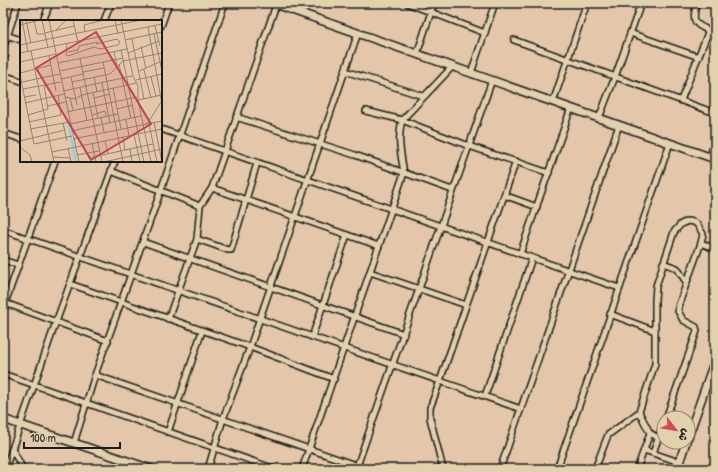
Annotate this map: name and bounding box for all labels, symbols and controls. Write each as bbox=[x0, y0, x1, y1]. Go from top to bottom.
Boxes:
inset map bbox=[20, 20, 162, 162]
north arrow bbox=[656, 410, 696, 450]
scale bar bbox=[24, 424, 120, 450]
text: ش bbox=[675, 426, 694, 444]
text: 100 m bbox=[30, 429, 56, 446]

